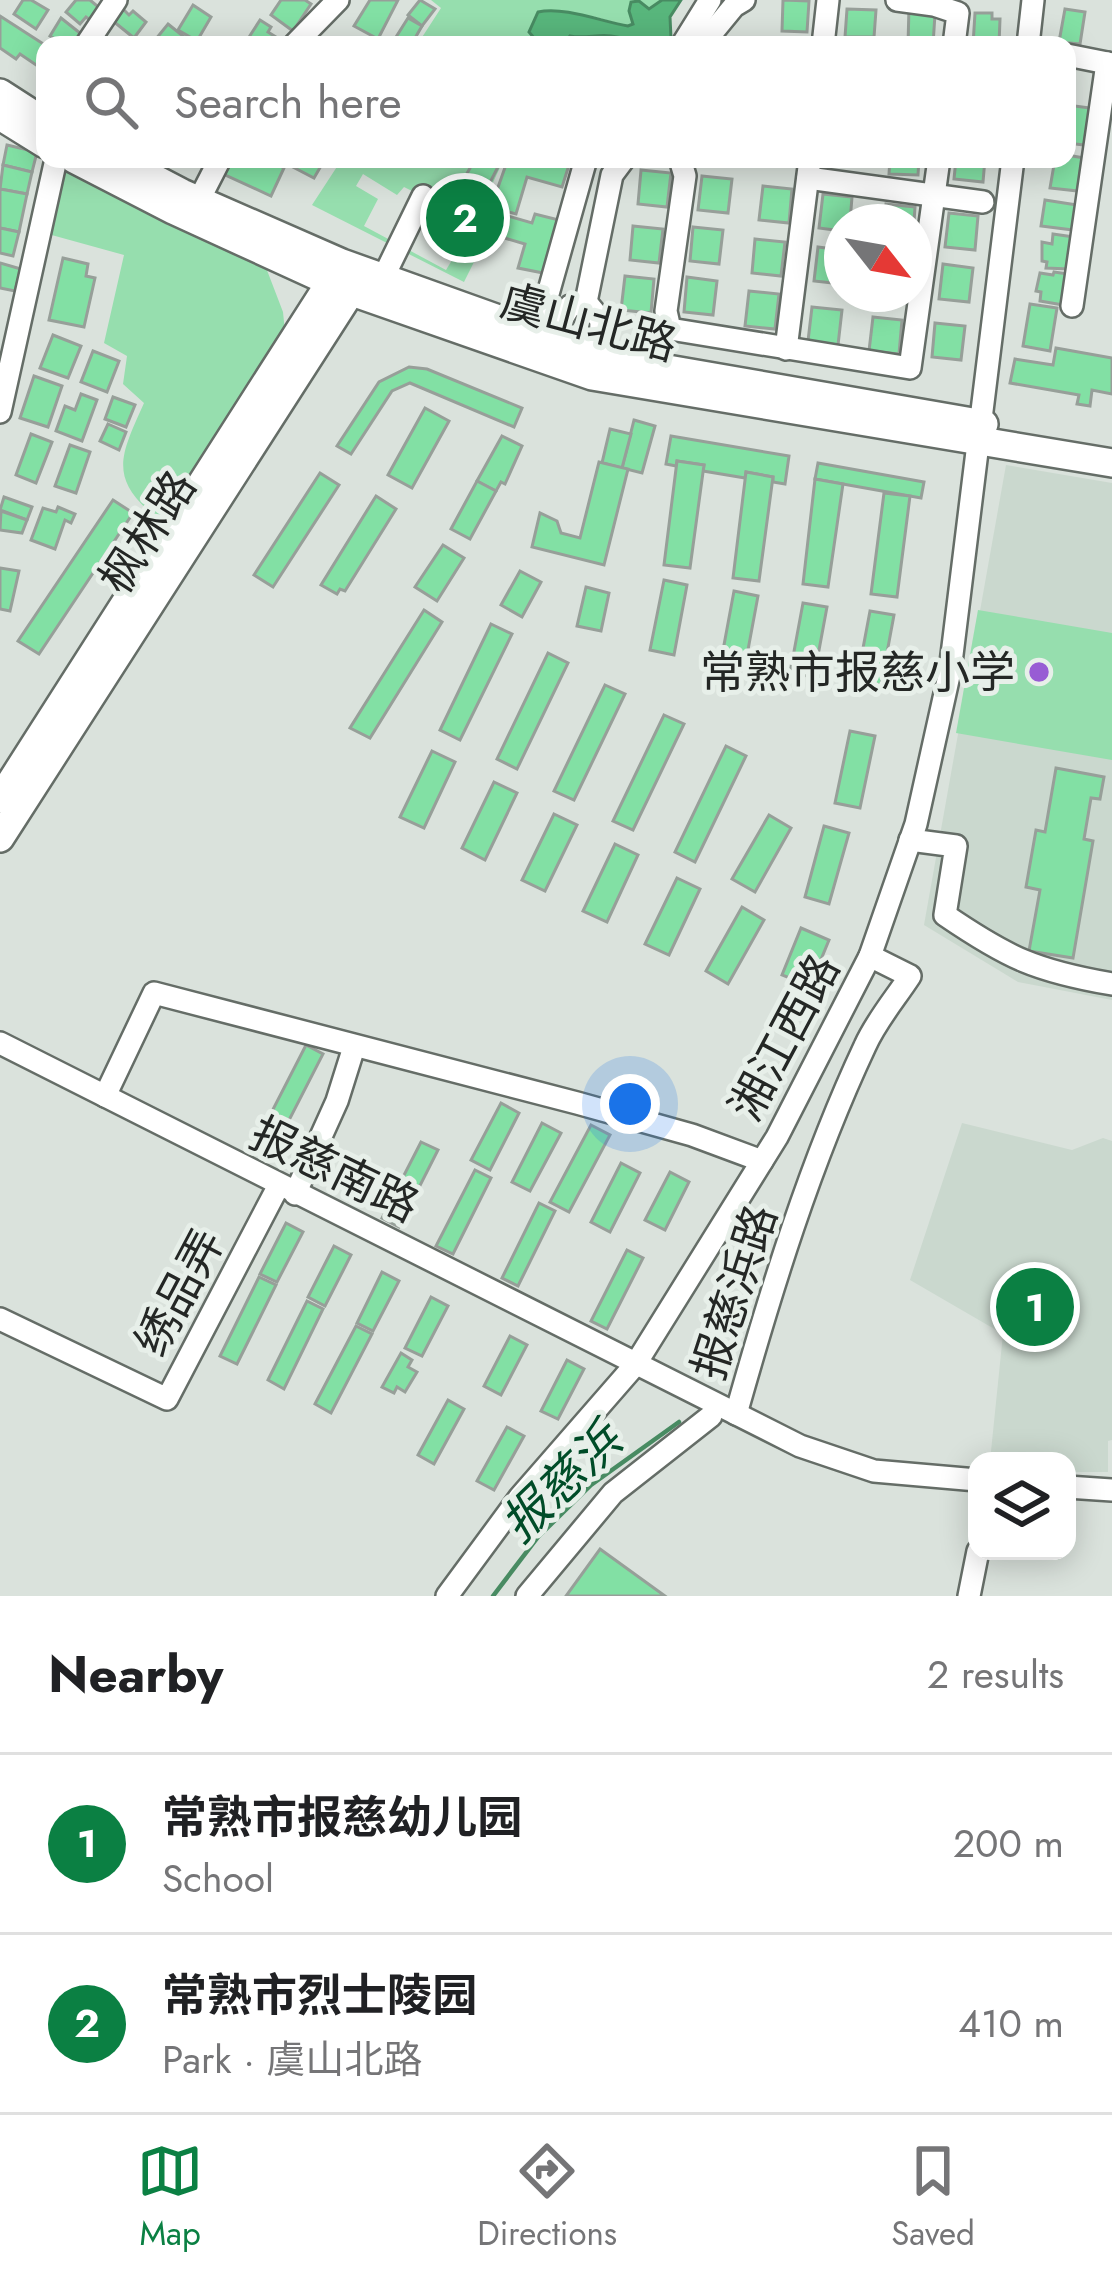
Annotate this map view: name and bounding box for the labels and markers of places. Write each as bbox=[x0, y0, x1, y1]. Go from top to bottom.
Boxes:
pin: 2 bbox=[426, 173, 504, 263]
place label: 常熟市报慈小学 bbox=[700, 640, 1015, 705]
marker: 常熟市报慈小学 bbox=[1026, 659, 1052, 685]
pin: 1 bbox=[996, 1262, 1074, 1352]

